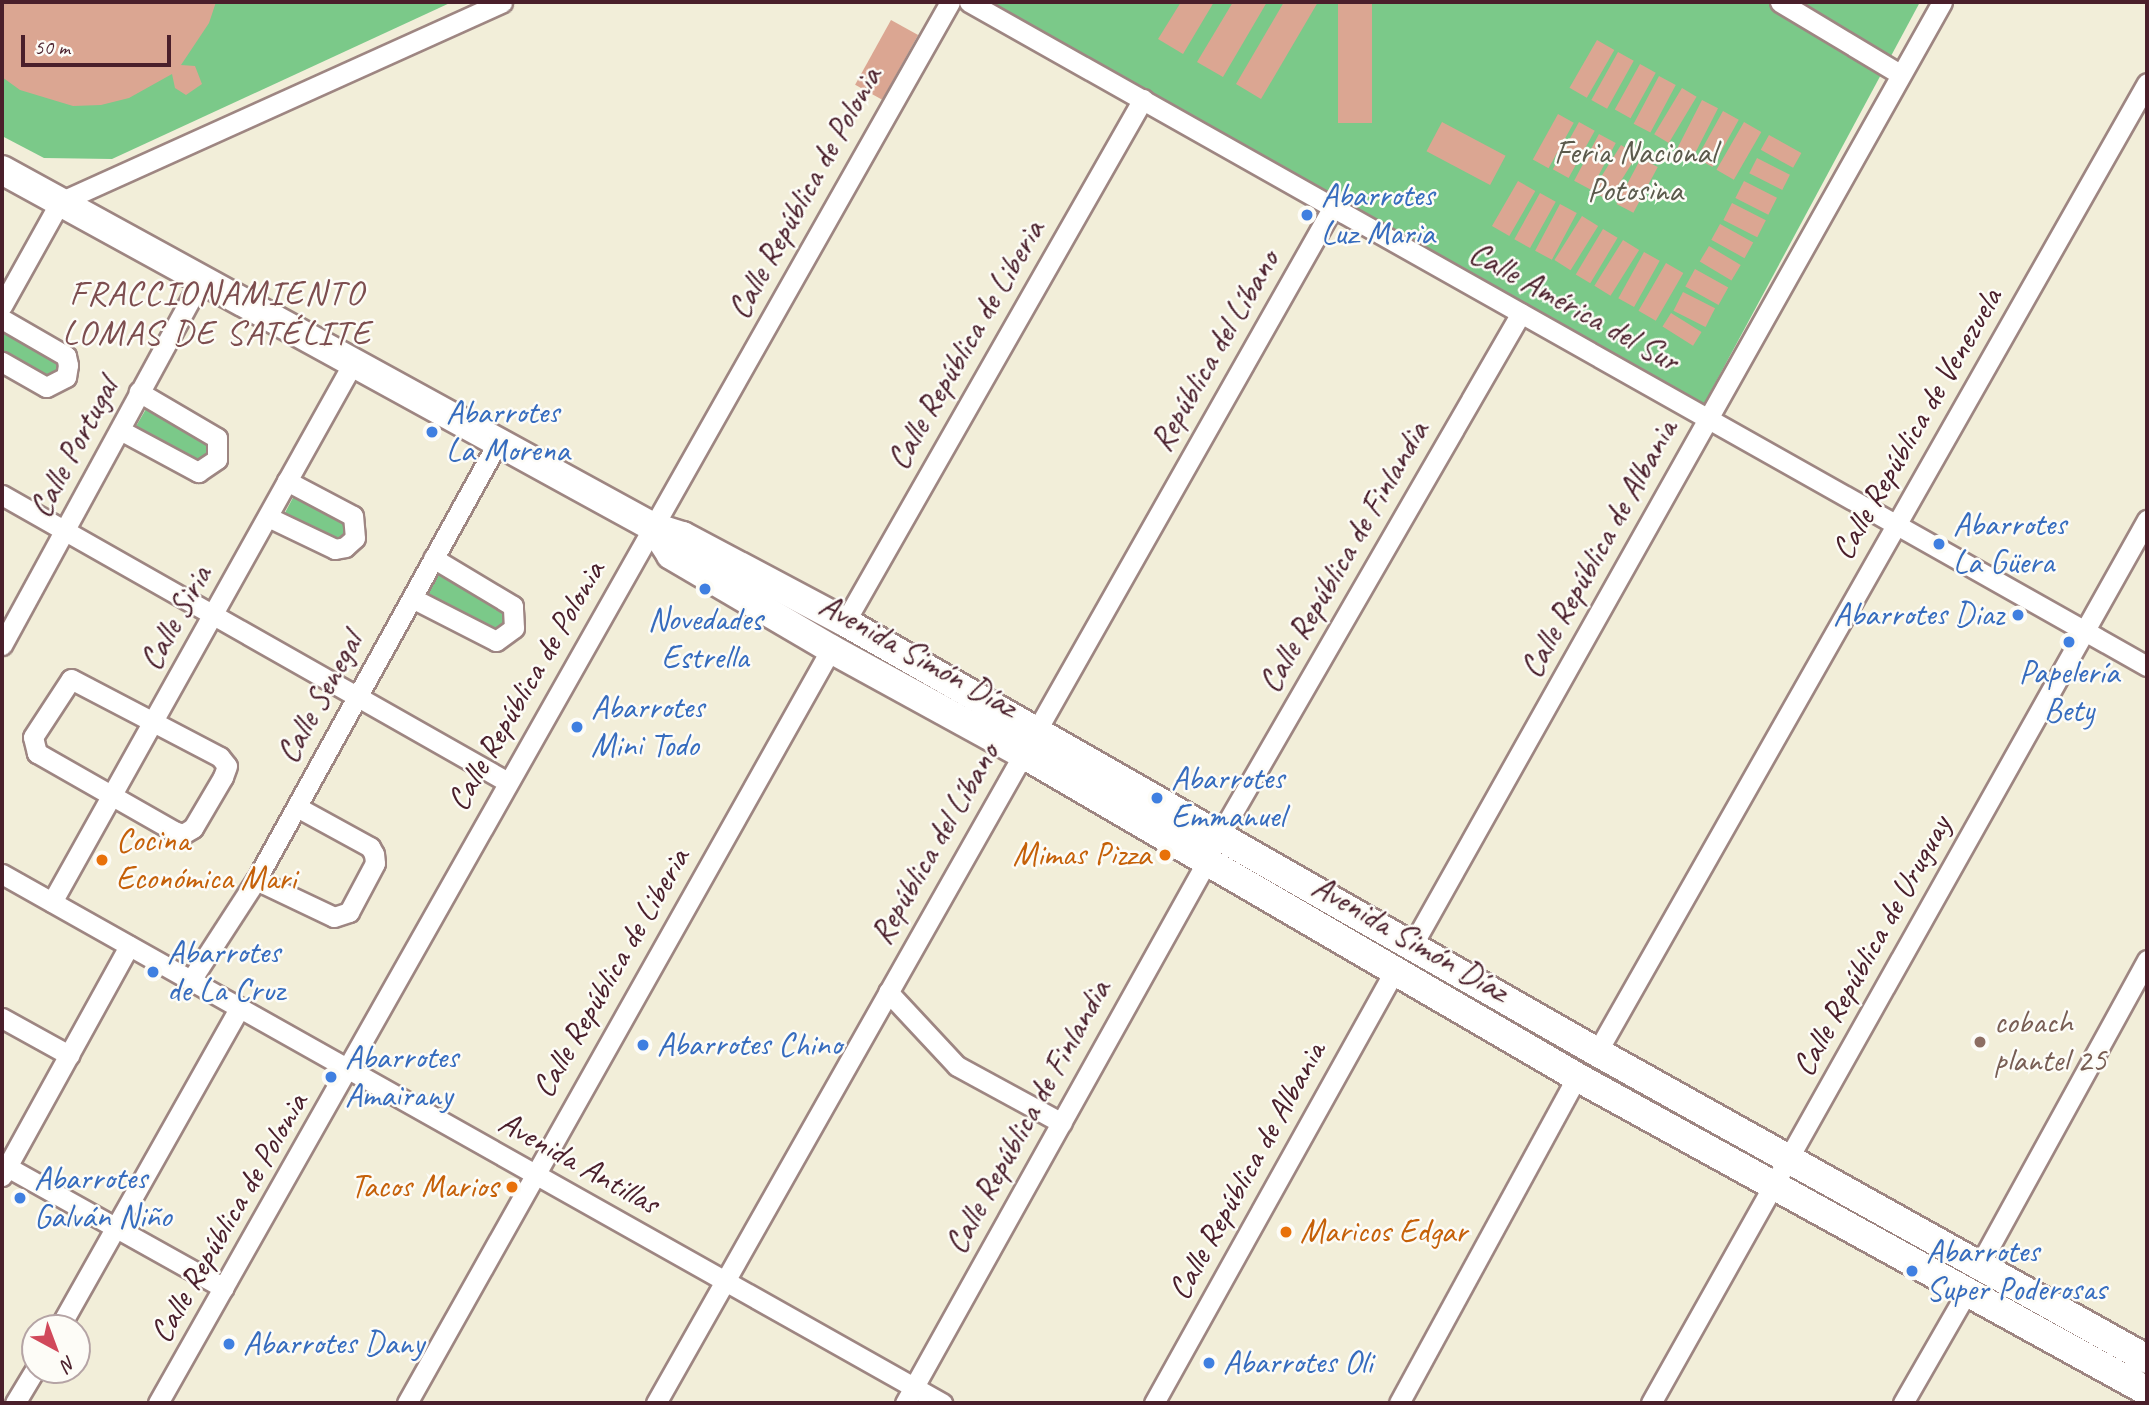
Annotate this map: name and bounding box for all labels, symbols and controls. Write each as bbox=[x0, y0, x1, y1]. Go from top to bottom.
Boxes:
scale bar bbox=[24, 21, 175, 65]
text: 50 m bbox=[34, 34, 70, 60]
street label: Calle República de Polonia bbox=[719, 60, 891, 326]
park label: Feria Nacional Potosina bbox=[1553, 133, 1717, 211]
place label: Abarrotes Luz Maria bbox=[1321, 176, 1435, 254]
marker: Abarrotes Luz Maria bbox=[1299, 207, 1315, 223]
street label: Calle República de Liberia bbox=[878, 213, 1054, 477]
street label: Calle América del Sur bbox=[1462, 233, 1686, 381]
street label: República del Líbano bbox=[1142, 244, 1288, 458]
district label: FRACCIONAMIENTO LOMAS DE SATÉLITE bbox=[64, 272, 370, 354]
street label: Calle República de Venezuela bbox=[1823, 281, 2011, 567]
street label: Calle Portugal bbox=[21, 372, 127, 524]
place label: Abarrotes La Morena bbox=[446, 393, 569, 471]
street label: Calle República de Albania bbox=[1512, 413, 1686, 685]
street label: Calle República de Finlandia bbox=[1250, 414, 1438, 700]
marker: Abarrotes La Morena bbox=[424, 424, 440, 440]
place label: Abarrotes La Güera bbox=[1953, 505, 2066, 583]
marker: Abarrotes La Güera bbox=[1931, 536, 1947, 552]
street label: Calle República de Polonia bbox=[438, 554, 614, 818]
street label: Calle Siria bbox=[131, 558, 221, 678]
marker: Novedades Estrella bbox=[697, 581, 713, 597]
street label: Avenida Simón Díaz bbox=[812, 585, 1024, 727]
place label: Abarrotes Diaz bbox=[1833, 595, 2004, 635]
place label: Novedades Estrella bbox=[648, 600, 762, 678]
marker: Abarrotes Diaz bbox=[2010, 607, 2026, 623]
street label: Calle Senegal bbox=[268, 626, 372, 770]
marker: Papelería Bety bbox=[2061, 634, 2077, 650]
place label: Papelería Bety bbox=[2019, 653, 2119, 731]
place label: Abarrotes Mini Todo bbox=[591, 688, 704, 766]
marker: Abarrotes Mini Todo bbox=[569, 719, 585, 735]
street label: República del Líbano bbox=[862, 737, 1008, 951]
place label: Abarrotes Emmanuel bbox=[1171, 759, 1285, 837]
marker: Abarrotes Emmanuel bbox=[1149, 790, 1165, 806]
street label: Calle República de Uruguay bbox=[1784, 808, 1960, 1084]
place label: Cocina Económica Mari bbox=[116, 821, 297, 899]
place label: Mimas Pizza bbox=[1014, 835, 1151, 875]
street label: Calle República de Liberia bbox=[523, 841, 699, 1105]
marker: Mimas Pizza bbox=[1157, 847, 1173, 863]
marker: Cocina Económica Mari bbox=[94, 852, 110, 868]
street label: Avenida Simón Díaz bbox=[1305, 867, 1515, 1011]
place label: Abarrotes de La Cruz bbox=[167, 933, 285, 1011]
marker: Abarrotes de La Cruz bbox=[145, 964, 161, 980]
street label: Calle República de Finlandia bbox=[936, 973, 1120, 1261]
place label: cobach plantel 25 bbox=[1994, 1003, 2106, 1081]
place label: Abarrotes Chino bbox=[657, 1025, 842, 1065]
marker: cobach plantel 25 bbox=[1972, 1034, 1988, 1050]
street label: Calle República de Albania bbox=[1160, 1035, 1334, 1307]
marker: Abarrotes Chino bbox=[635, 1037, 651, 1053]
place label: Abarrotes Amairany bbox=[345, 1038, 458, 1116]
marker: Abarrotes Amairany bbox=[323, 1069, 339, 1085]
street label: Calle República de Polonia bbox=[141, 1086, 317, 1350]
street label: Avenida Antillas bbox=[492, 1103, 666, 1223]
place label: Abarrotes Galván Niño bbox=[34, 1159, 171, 1237]
place label: Tacos Marios bbox=[350, 1167, 498, 1207]
marker: Tacos Marios bbox=[504, 1179, 520, 1195]
marker: Abarrotes Galván Niño bbox=[12, 1190, 28, 1206]
place label: Maricos Edgar bbox=[1300, 1212, 1467, 1252]
marker: Maricos Edgar bbox=[1278, 1224, 1294, 1240]
place label: Abarrotes Super Poderosas bbox=[1926, 1232, 2107, 1310]
marker: Abarrotes Super Poderosas bbox=[1904, 1263, 1920, 1279]
north arrow bbox=[21, 1314, 91, 1384]
place label: Abarrotes Dany bbox=[243, 1324, 424, 1364]
marker: Abarrotes Dany bbox=[221, 1336, 237, 1352]
place label: Abarrotes Oli bbox=[1223, 1343, 1373, 1383]
text: N bbox=[56, 1350, 81, 1376]
marker: Abarrotes Oli bbox=[1201, 1355, 1217, 1371]

